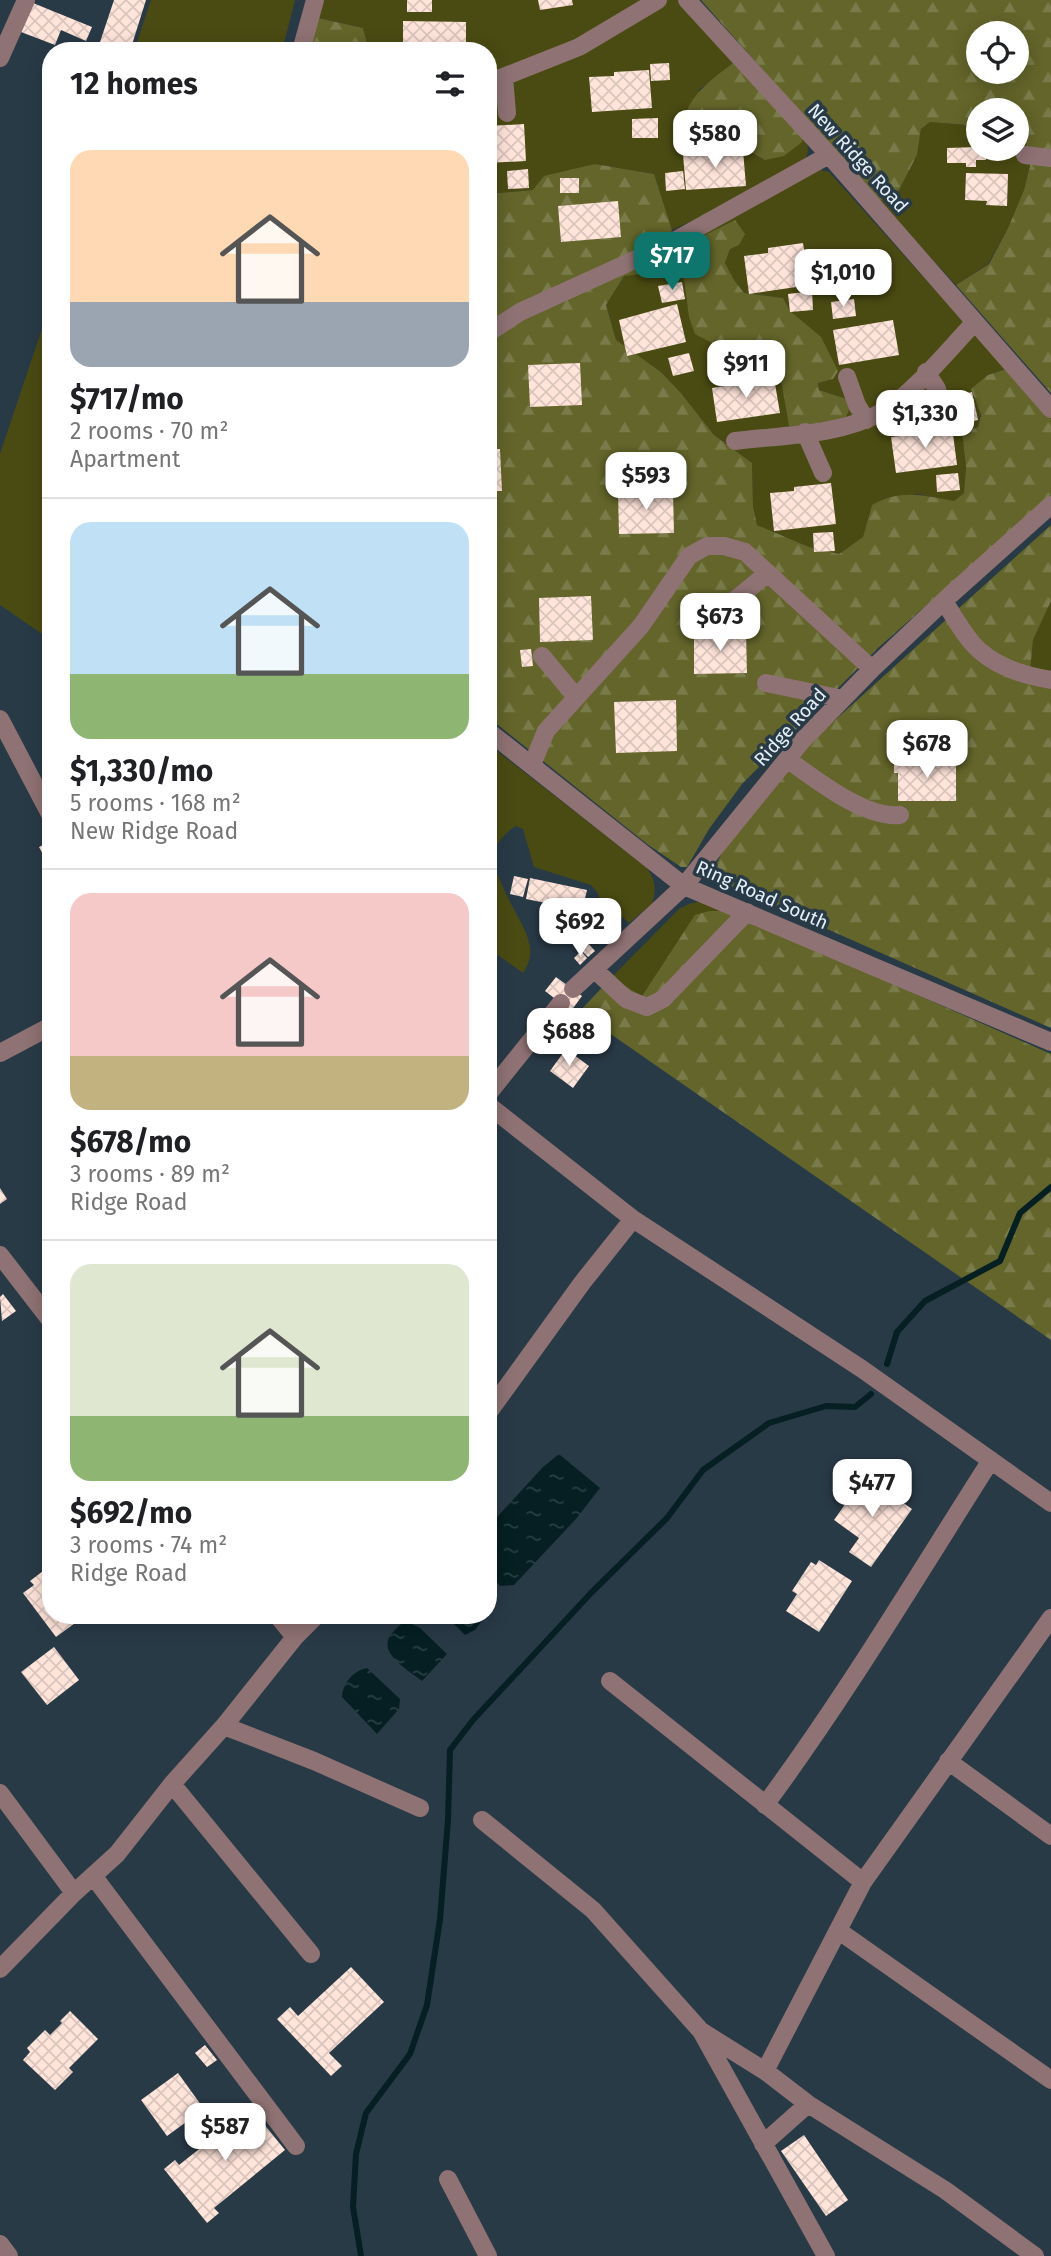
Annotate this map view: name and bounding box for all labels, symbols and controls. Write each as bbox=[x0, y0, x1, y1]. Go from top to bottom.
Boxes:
map controls bbox=[966, 21, 1029, 161]
button: locate bbox=[966, 21, 1029, 84]
icon: filters bbox=[431, 65, 469, 103]
text: 12 homes bbox=[70, 66, 198, 102]
button: layers bbox=[966, 98, 1029, 161]
street label: New Ridge Road bbox=[803, 99, 913, 217]
pin: $580 bbox=[674, 110, 756, 170]
text: $580 bbox=[689, 119, 741, 147]
icon: home bbox=[207, 196, 333, 322]
pin: $717 bbox=[631, 232, 713, 292]
text: $717 bbox=[650, 241, 694, 269]
pin: $1,010 bbox=[786, 250, 900, 309]
text: $1,010 bbox=[811, 258, 875, 286]
pin: $911 bbox=[705, 340, 787, 400]
text: $911 bbox=[723, 349, 769, 377]
text: $717/mo bbox=[70, 381, 184, 417]
pin: $1,330 bbox=[868, 391, 982, 450]
text: $1,330 bbox=[892, 399, 958, 427]
text: 2 rooms · 70 m² bbox=[70, 417, 228, 445]
text: Apartment bbox=[70, 445, 180, 473]
pin: $593 bbox=[605, 452, 687, 512]
text: $593 bbox=[622, 461, 671, 489]
icon: home bbox=[207, 568, 333, 694]
pin: $673 bbox=[679, 594, 761, 653]
text: $673 bbox=[696, 602, 744, 630]
street label: Ridge Road bbox=[749, 683, 831, 771]
pin: $678 bbox=[886, 720, 968, 780]
text: $678 bbox=[903, 729, 951, 757]
text: $1,330/mo bbox=[70, 753, 213, 789]
text: 5 rooms · 168 m² bbox=[70, 789, 241, 817]
text: New Ridge Road bbox=[70, 817, 238, 845]
street label: Ring Road South bbox=[692, 856, 832, 934]
pin: $692 bbox=[539, 898, 621, 958]
text: $692 bbox=[555, 907, 605, 935]
icon: home bbox=[207, 939, 333, 1065]
pin: $688 bbox=[528, 1009, 610, 1068]
text: $688 bbox=[543, 1017, 595, 1045]
text: $678/mo bbox=[70, 1124, 191, 1160]
text: 3 rooms · 89 m² bbox=[70, 1160, 230, 1188]
text: Ridge Road bbox=[70, 1188, 187, 1216]
icon: home bbox=[207, 1310, 333, 1436]
pin: $477 bbox=[831, 1460, 913, 1519]
text: $477 bbox=[849, 1468, 895, 1496]
text: $692/mo bbox=[70, 1495, 192, 1531]
text: 3 rooms · 74 m² bbox=[70, 1531, 227, 1559]
text: Ridge Road bbox=[70, 1559, 187, 1587]
pin: $587 bbox=[184, 2104, 266, 2163]
text: $587 bbox=[201, 2112, 249, 2140]

